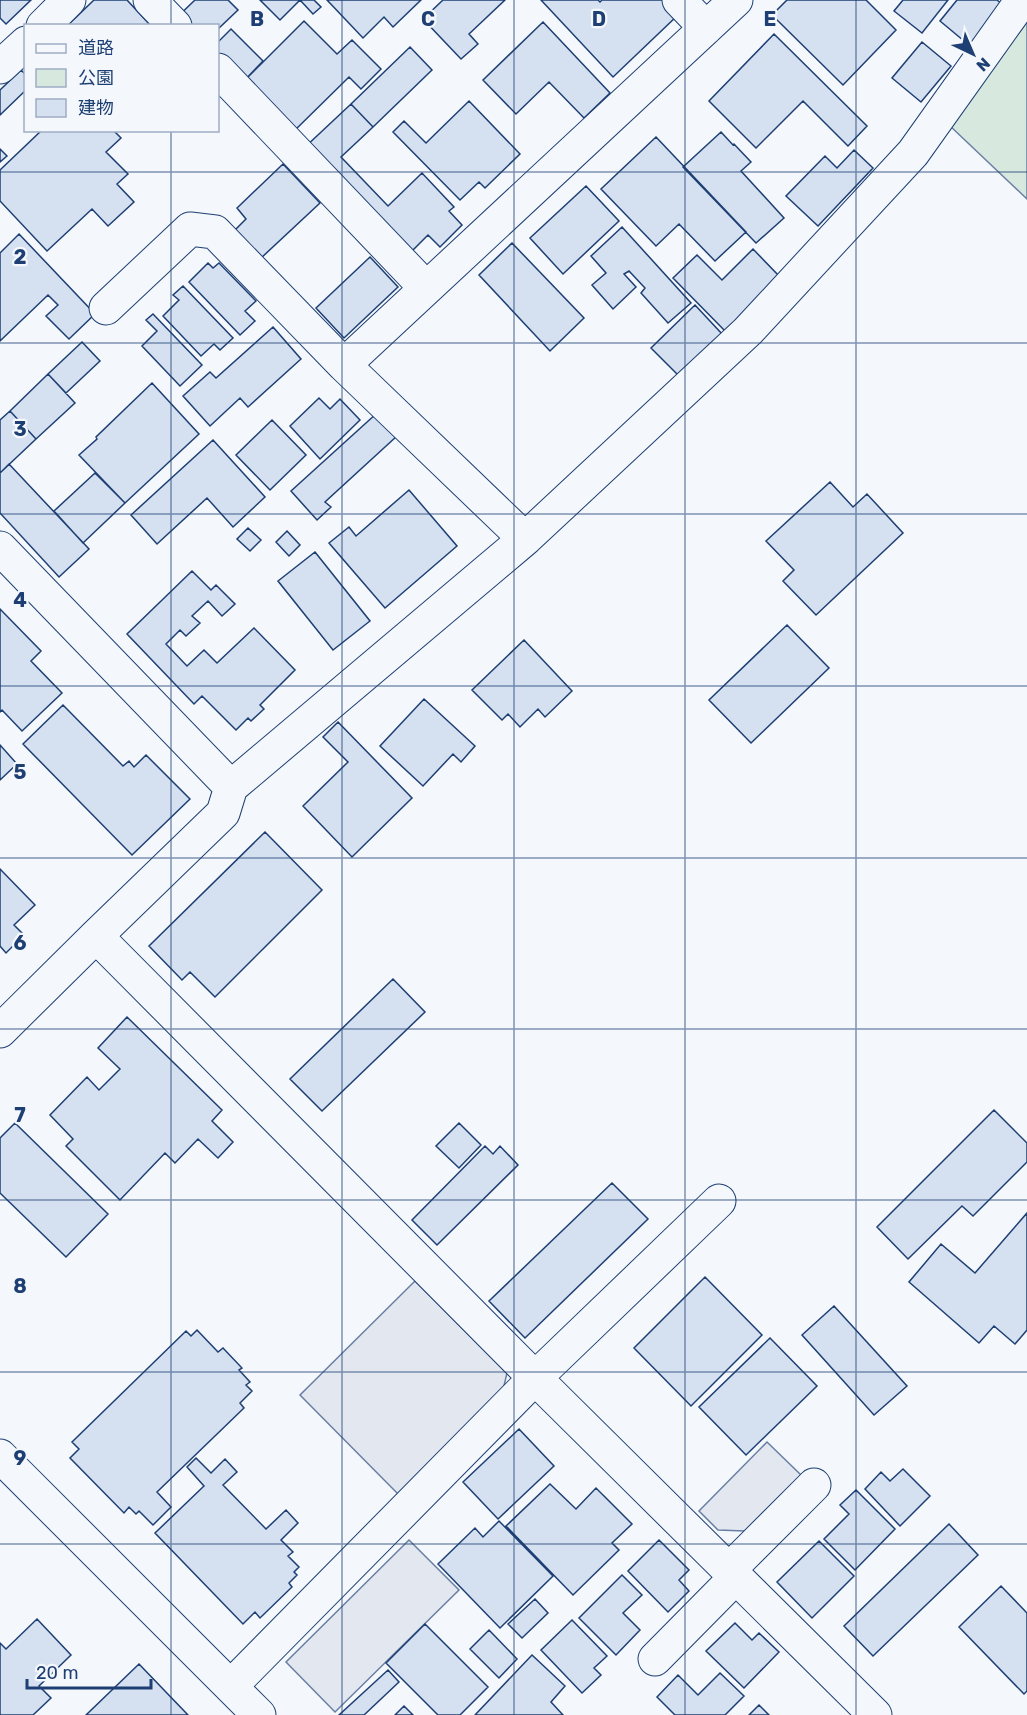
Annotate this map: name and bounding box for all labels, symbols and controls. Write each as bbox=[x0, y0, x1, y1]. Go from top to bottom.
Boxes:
text: B bbox=[250, 7, 264, 31]
text: C bbox=[421, 7, 435, 31]
text: D bbox=[592, 7, 606, 31]
text: E bbox=[764, 7, 776, 31]
legend bbox=[24, 24, 219, 132]
north arrow bbox=[943, 24, 1003, 84]
text: 道路 bbox=[78, 37, 114, 59]
text: N bbox=[972, 54, 994, 75]
text: 公園 bbox=[78, 67, 114, 89]
text: 建物 bbox=[78, 97, 114, 119]
text: 2 bbox=[14, 245, 27, 269]
text: 3 bbox=[13, 417, 27, 441]
text: 4 bbox=[13, 588, 27, 612]
text: 5 bbox=[14, 760, 27, 784]
text: 6 bbox=[13, 931, 27, 955]
text: 7 bbox=[14, 1103, 26, 1127]
text: 8 bbox=[13, 1274, 27, 1298]
text: 9 bbox=[14, 1446, 27, 1470]
scale bar bbox=[27, 1652, 152, 1690]
text: 20 m bbox=[36, 1662, 78, 1684]

